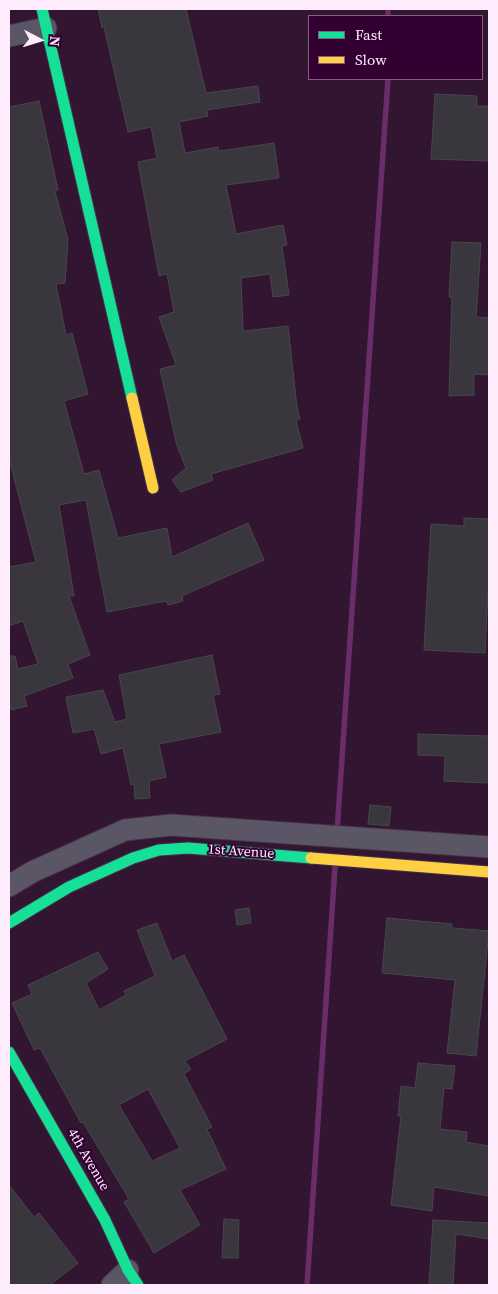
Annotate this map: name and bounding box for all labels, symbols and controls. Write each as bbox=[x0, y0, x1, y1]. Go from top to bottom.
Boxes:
north arrow bbox=[15, 15, 65, 65]
legend bbox=[308, 15, 483, 80]
text: Fast bbox=[355, 24, 382, 45]
text: N bbox=[45, 35, 65, 47]
text: Slow bbox=[355, 49, 387, 70]
street label: 1st Avenue bbox=[207, 841, 275, 863]
street label: 4th Avenue bbox=[63, 1126, 113, 1194]

